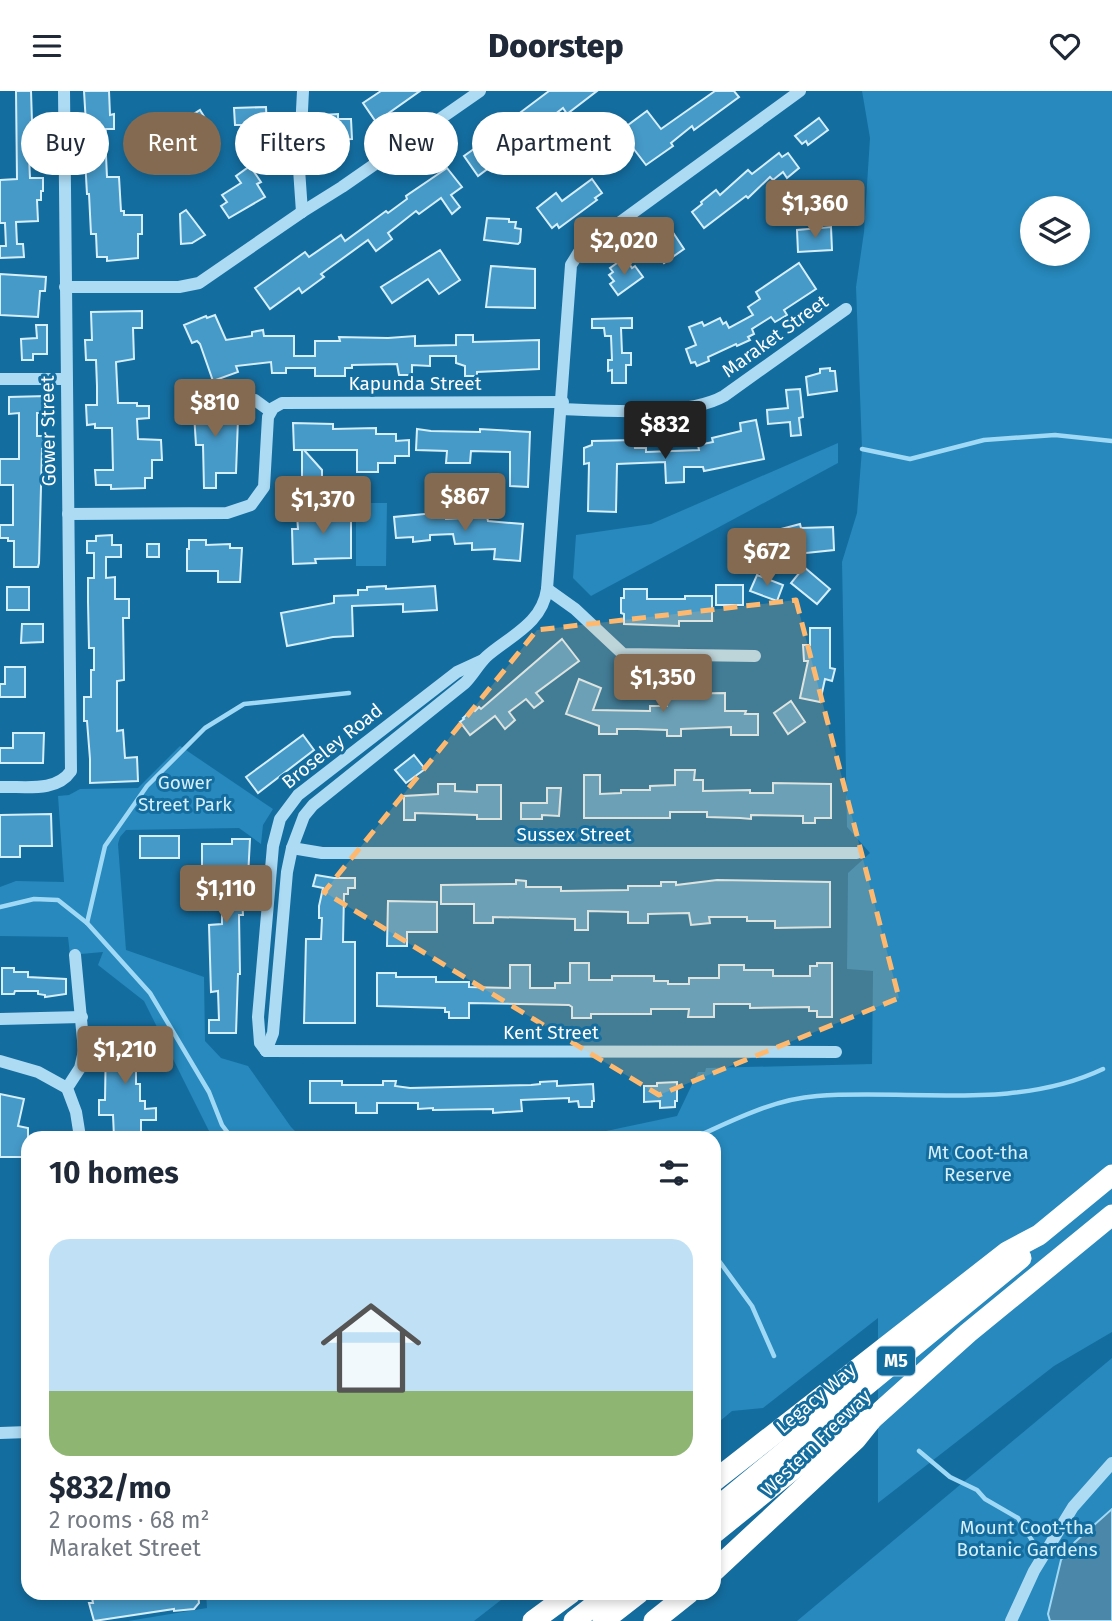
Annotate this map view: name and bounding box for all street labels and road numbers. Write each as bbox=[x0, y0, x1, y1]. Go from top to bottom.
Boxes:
street label: Maraket Street bbox=[717, 290, 833, 382]
street label: Kapunda Street bbox=[348, 372, 482, 395]
street label: Gower Street bbox=[36, 375, 60, 487]
street label: Broseley Road bbox=[277, 698, 387, 794]
street label: Sussex Street bbox=[517, 823, 632, 846]
street label: Kent Street bbox=[503, 1021, 599, 1044]
road number: M5 bbox=[877, 1346, 915, 1375]
street label: Legacy Way bbox=[771, 1358, 861, 1438]
street label: Western Freeway bbox=[756, 1384, 876, 1501]

